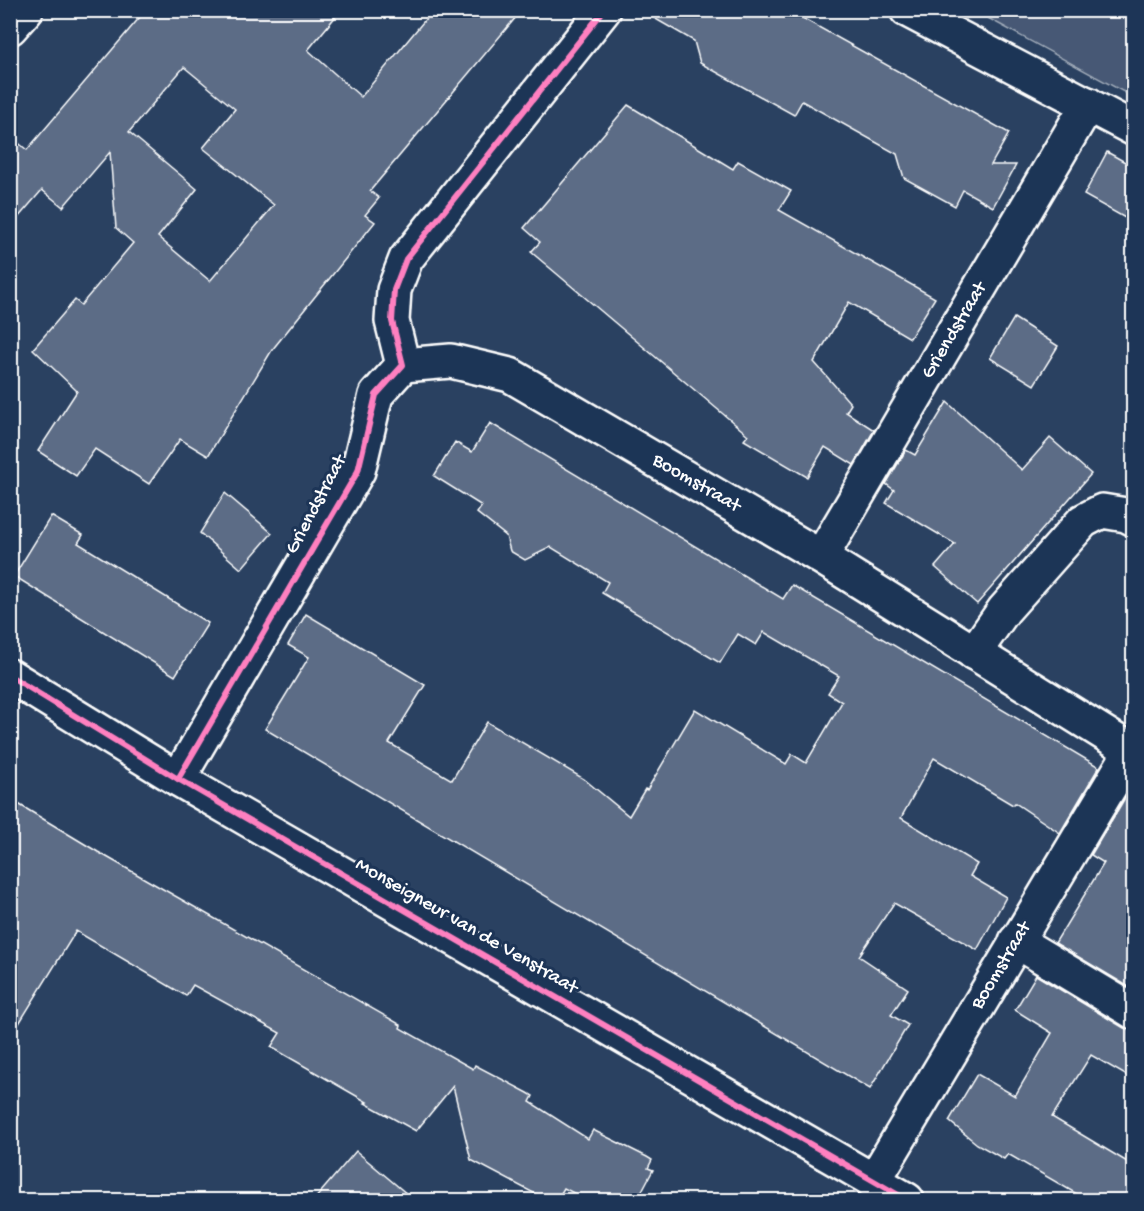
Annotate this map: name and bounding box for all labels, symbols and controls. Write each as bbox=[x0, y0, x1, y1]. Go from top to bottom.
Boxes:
street label: Griendstraat bbox=[917, 277, 994, 383]
street label: Boomstraat bbox=[647, 449, 746, 519]
street label: Griendstraat bbox=[281, 450, 353, 558]
street label: Monseigneur van de Venstraat bbox=[351, 854, 583, 1001]
street label: Boomstraat bbox=[966, 916, 1038, 1015]

